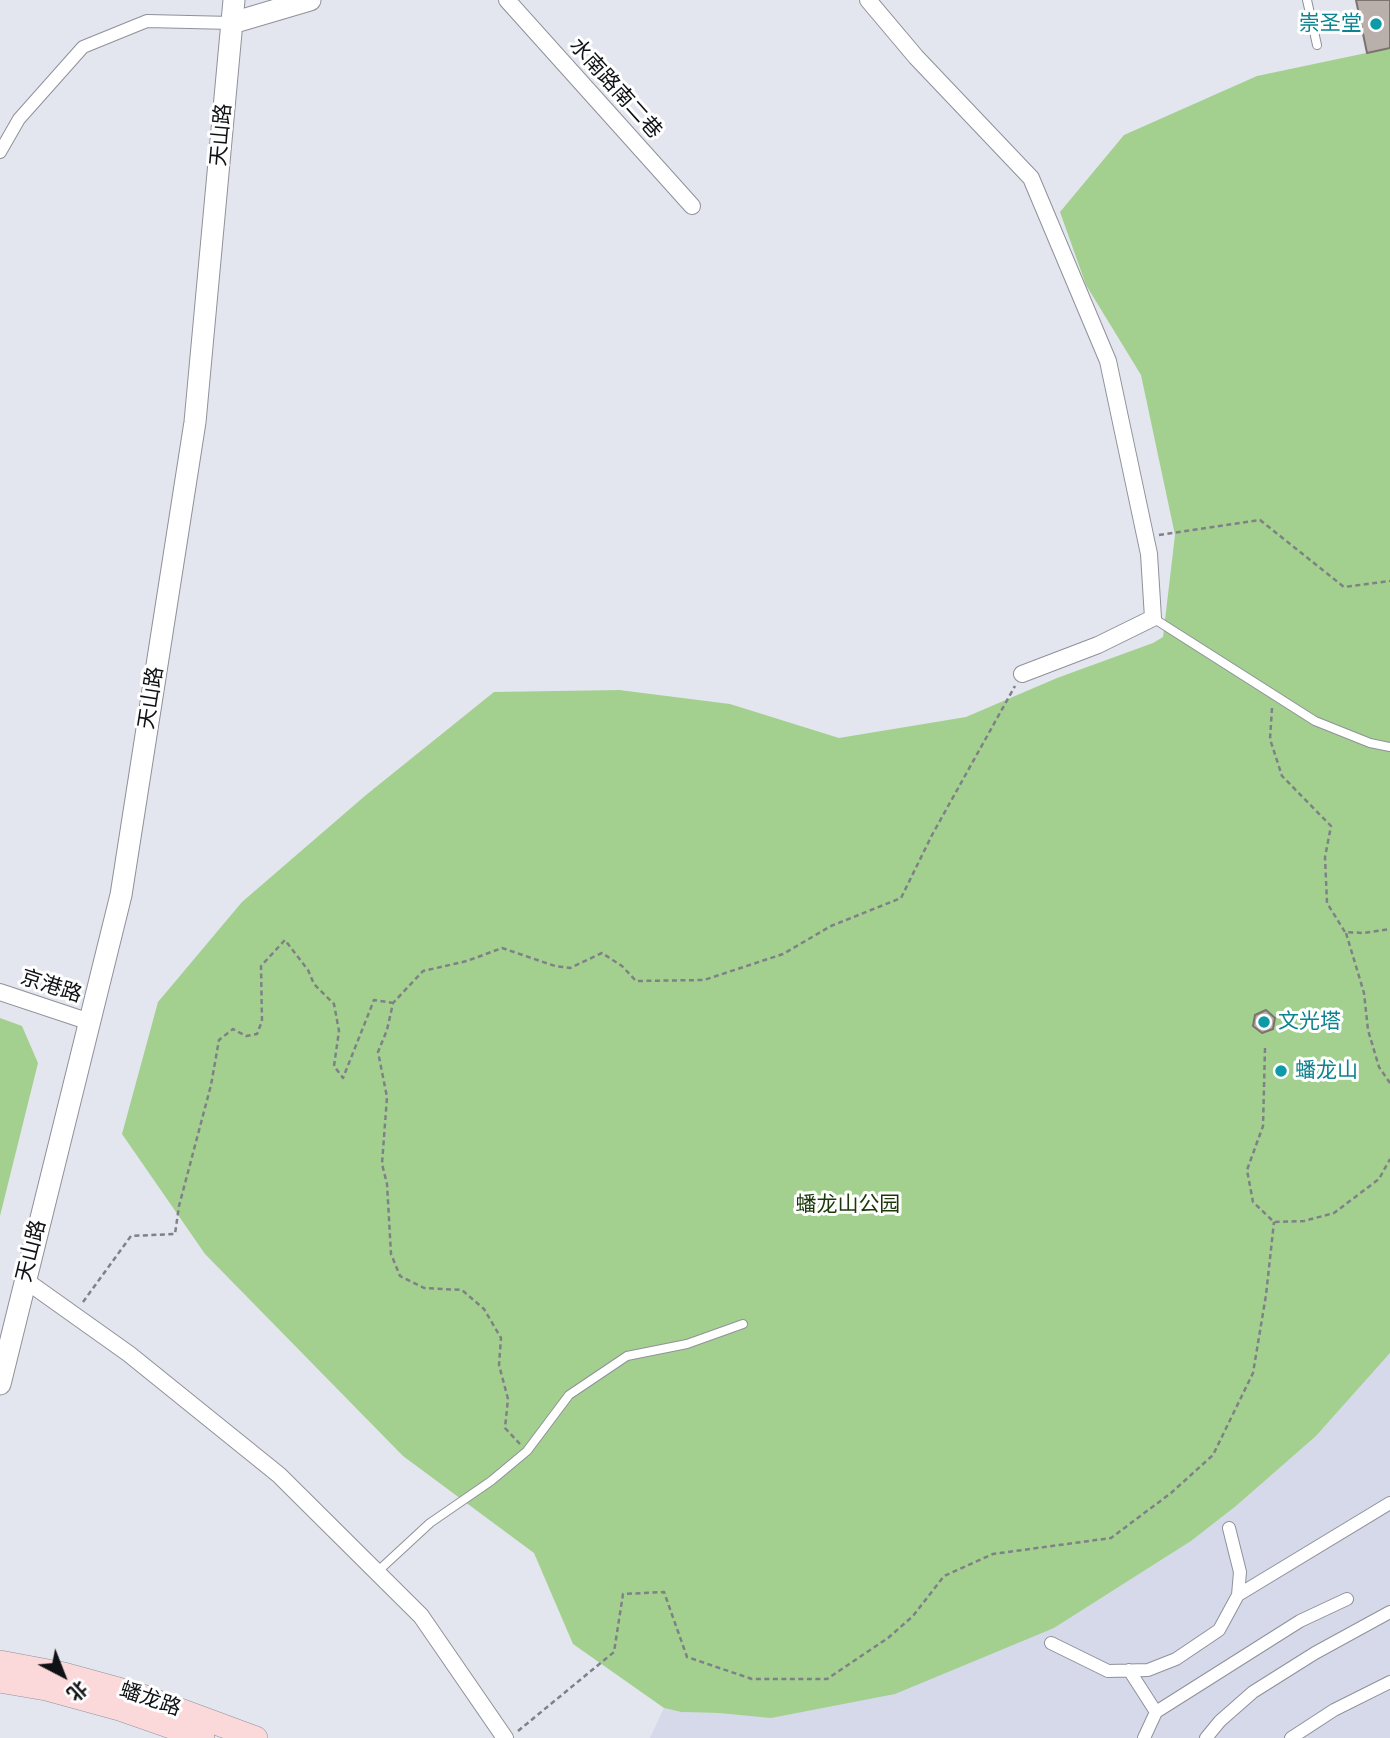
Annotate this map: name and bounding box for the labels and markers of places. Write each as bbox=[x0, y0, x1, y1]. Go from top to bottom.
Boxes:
place label: 崇圣堂 bbox=[1299, 11, 1362, 37]
marker: 崇圣堂 bbox=[1368, 16, 1384, 32]
place label: 文光塔 bbox=[1278, 1009, 1341, 1035]
marker: 文光塔 bbox=[1256, 1014, 1272, 1030]
place label: 蟠龙山 bbox=[1295, 1058, 1358, 1084]
marker: 蟠龙山 bbox=[1273, 1063, 1289, 1079]

